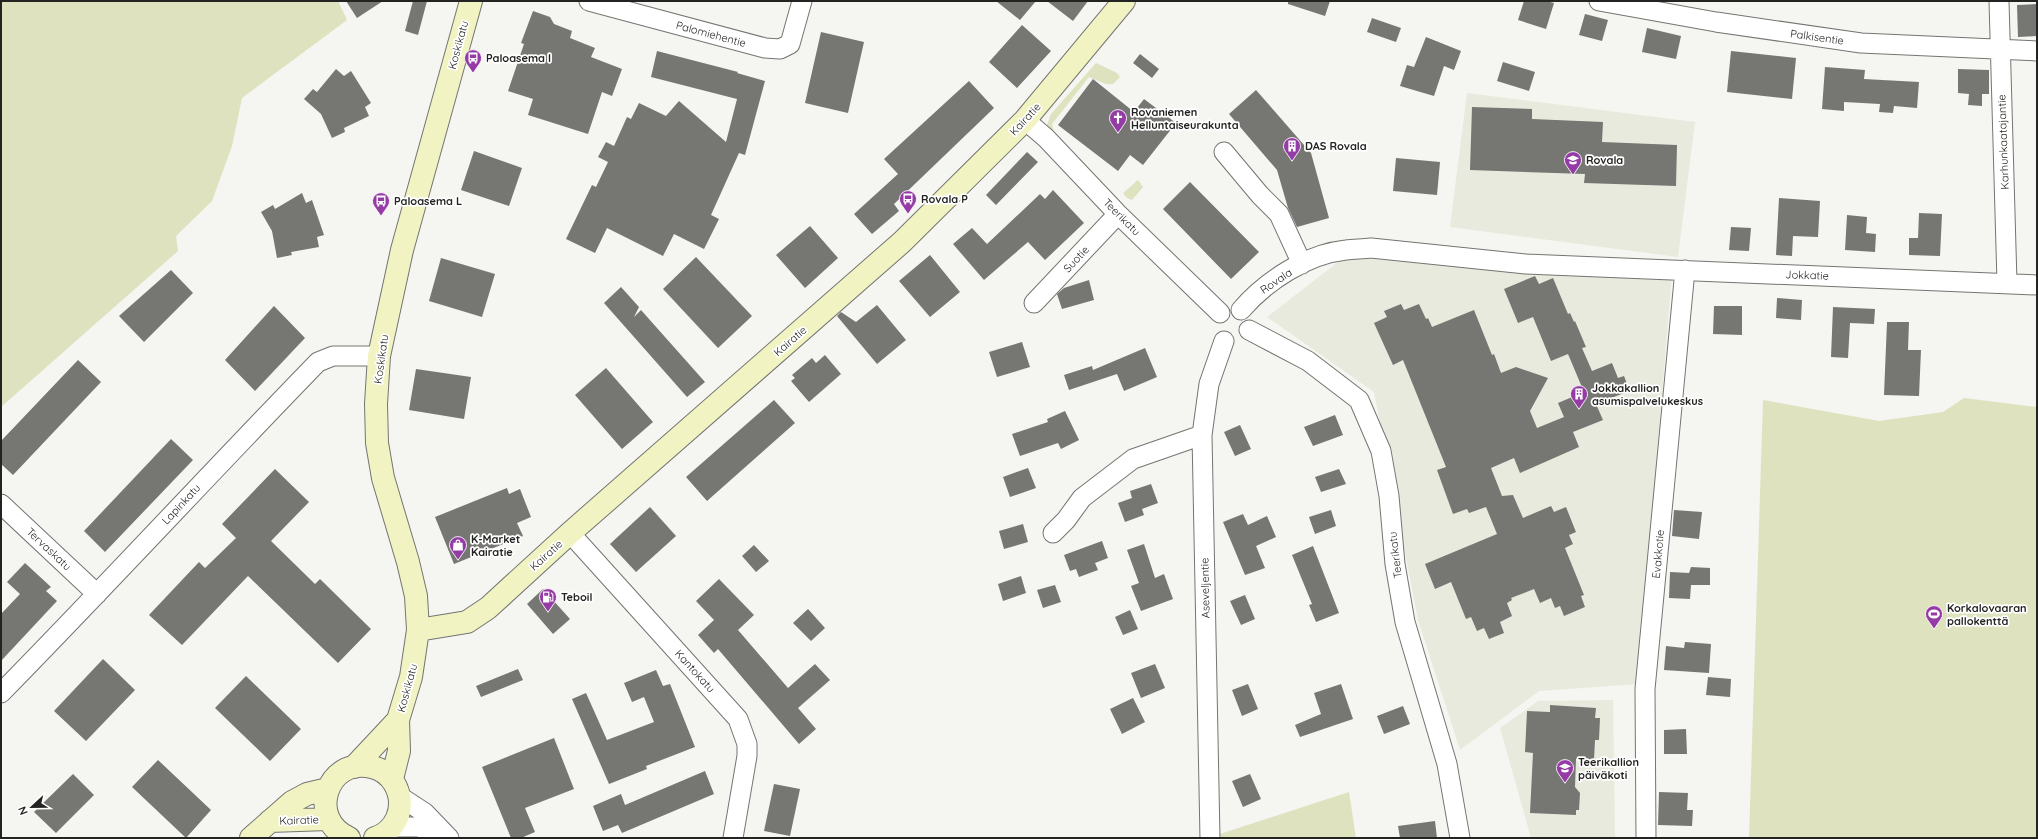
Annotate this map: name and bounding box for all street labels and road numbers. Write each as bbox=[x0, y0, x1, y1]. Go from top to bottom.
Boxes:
street label: Palomiehentie bbox=[674, 18, 748, 50]
street label: Koskikatu bbox=[445, 19, 471, 71]
street label: Palkisentie bbox=[1789, 26, 1845, 48]
street label: Karhunkaatajantie bbox=[1994, 94, 2012, 190]
street label: Kairatie bbox=[1006, 100, 1044, 138]
street label: Teerikatu bbox=[1100, 195, 1144, 239]
street label: Suotie bbox=[1060, 243, 1092, 275]
street label: Rovala bbox=[1257, 265, 1295, 297]
street label: Jokkatie bbox=[1785, 267, 1829, 283]
street label: Kairatie bbox=[770, 323, 810, 359]
street label: Koskikatu bbox=[371, 333, 391, 385]
street label: Lapinkatu bbox=[159, 481, 203, 527]
street label: Tervaskatu bbox=[24, 525, 74, 573]
street label: Evakkotie bbox=[1649, 529, 1667, 579]
street label: Teerikatu bbox=[1385, 531, 1405, 579]
street label: Kairatie bbox=[527, 537, 565, 573]
street label: Aseveljentie bbox=[1197, 558, 1213, 618]
street label: Kantokatu bbox=[672, 647, 718, 695]
street label: Koskikatu bbox=[394, 662, 420, 714]
street label: Kairatie bbox=[279, 812, 319, 828]

